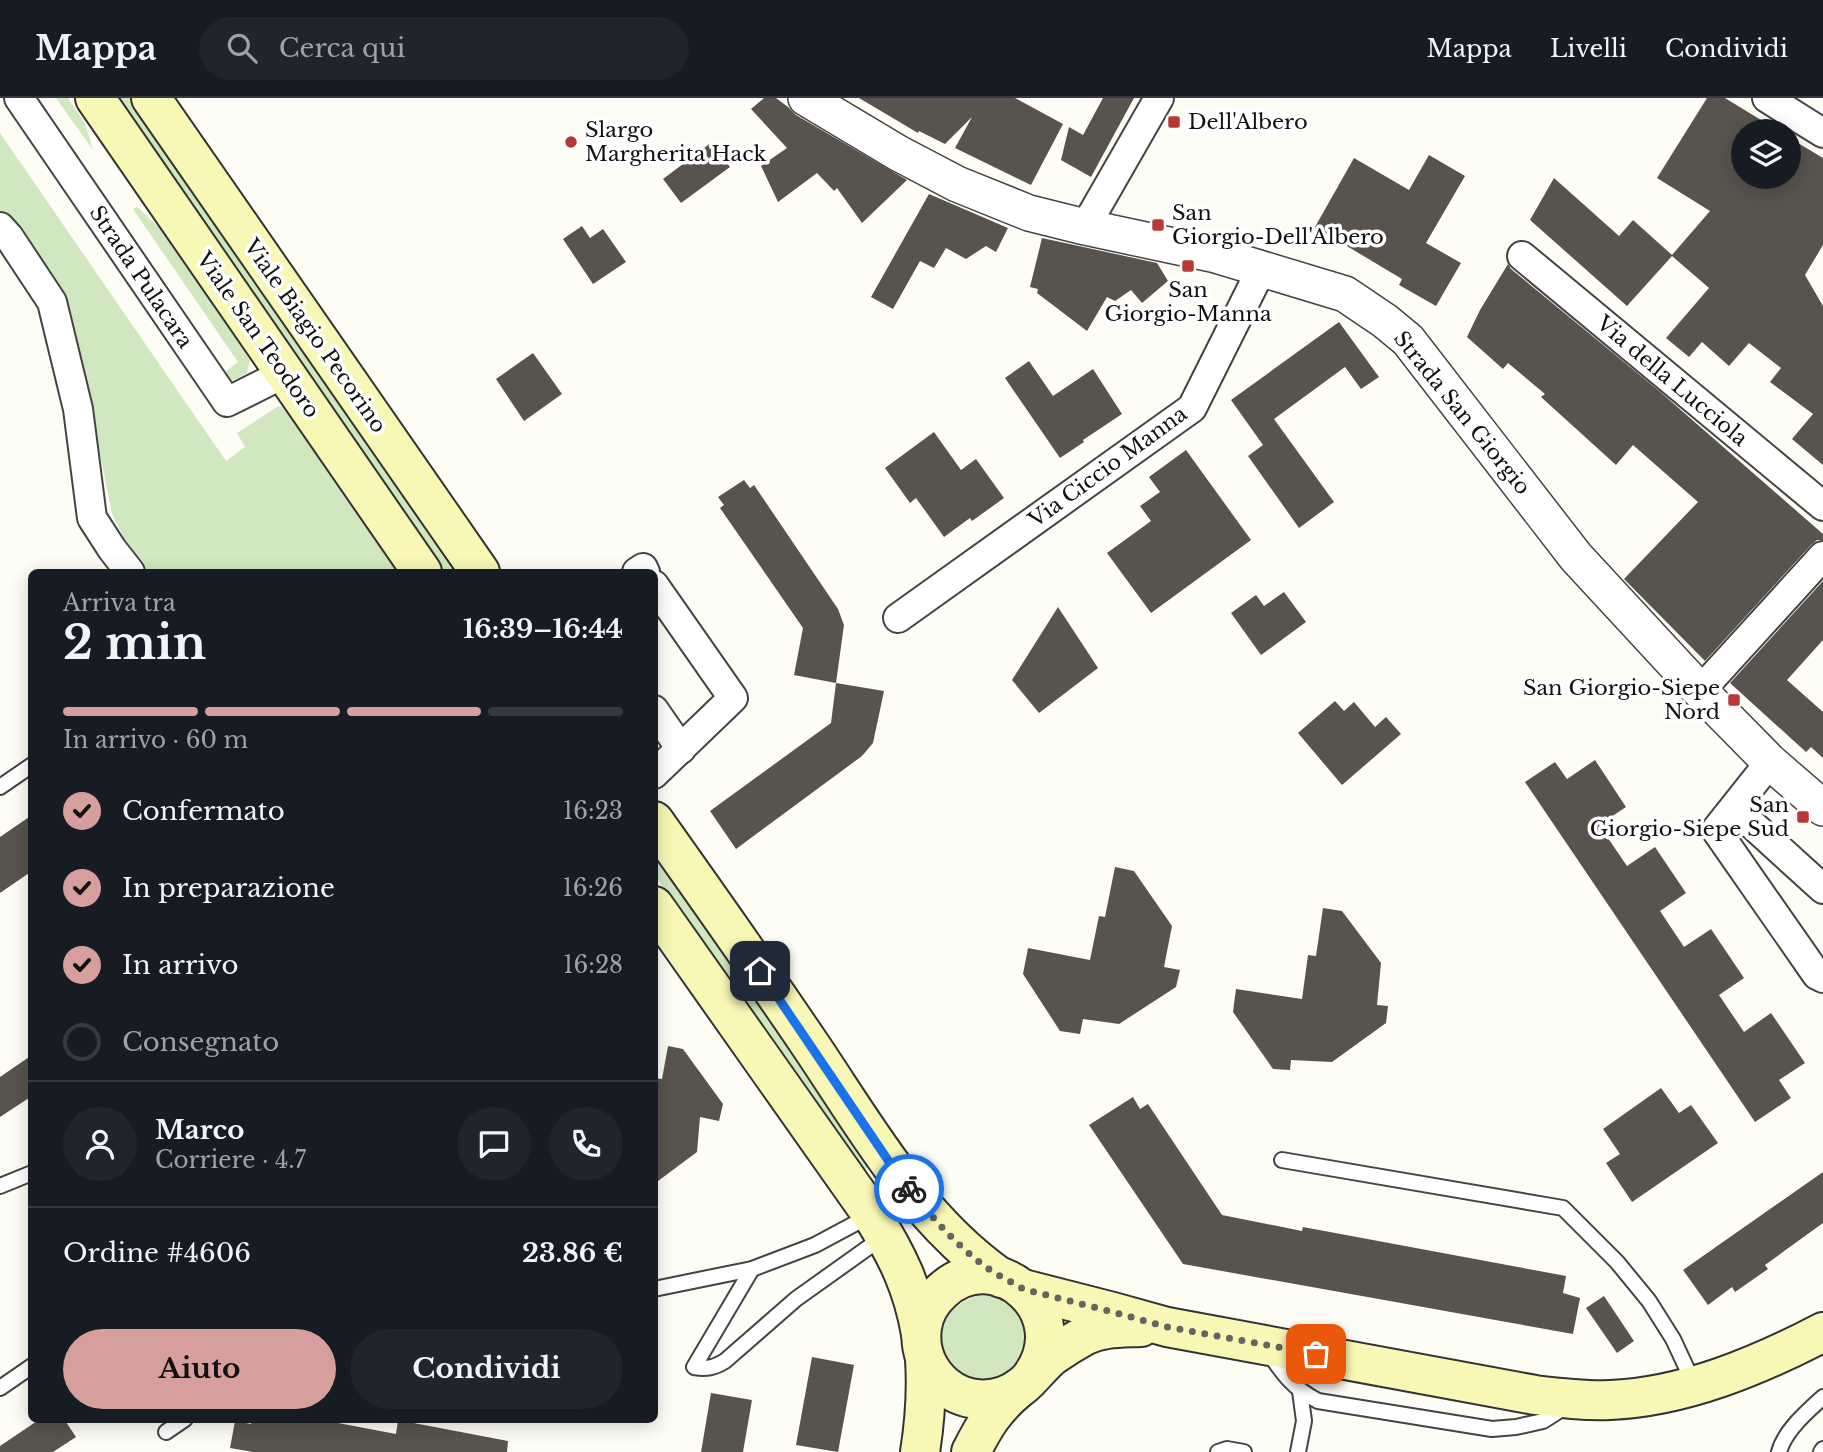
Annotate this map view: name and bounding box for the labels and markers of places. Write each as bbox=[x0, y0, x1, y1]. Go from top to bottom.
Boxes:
place label: Dell'Albero bbox=[1188, 109, 1308, 135]
marker: Dell'Albero bbox=[1166, 114, 1182, 130]
place label: Slargo Margherita Hack bbox=[585, 117, 766, 167]
marker: Slargo Margherita Hack bbox=[563, 134, 579, 150]
place label: San Giorgio-Dell'Albero bbox=[1172, 200, 1384, 250]
marker: San Giorgio-Dell'Albero bbox=[1150, 217, 1166, 233]
marker: San Giorgio-Manna bbox=[1180, 258, 1196, 274]
place label: San Giorgio-Manna bbox=[1104, 277, 1272, 327]
place label: San Giorgio-Siepe Nord bbox=[1523, 675, 1720, 725]
marker: San Giorgio-Siepe Nord bbox=[1726, 692, 1742, 708]
place label: San Giorgio-Siepe Sud bbox=[1590, 792, 1789, 842]
marker: San Giorgio-Siepe Sud bbox=[1795, 809, 1811, 825]
pin bbox=[730, 941, 790, 1001]
pin bbox=[1286, 1324, 1346, 1384]

